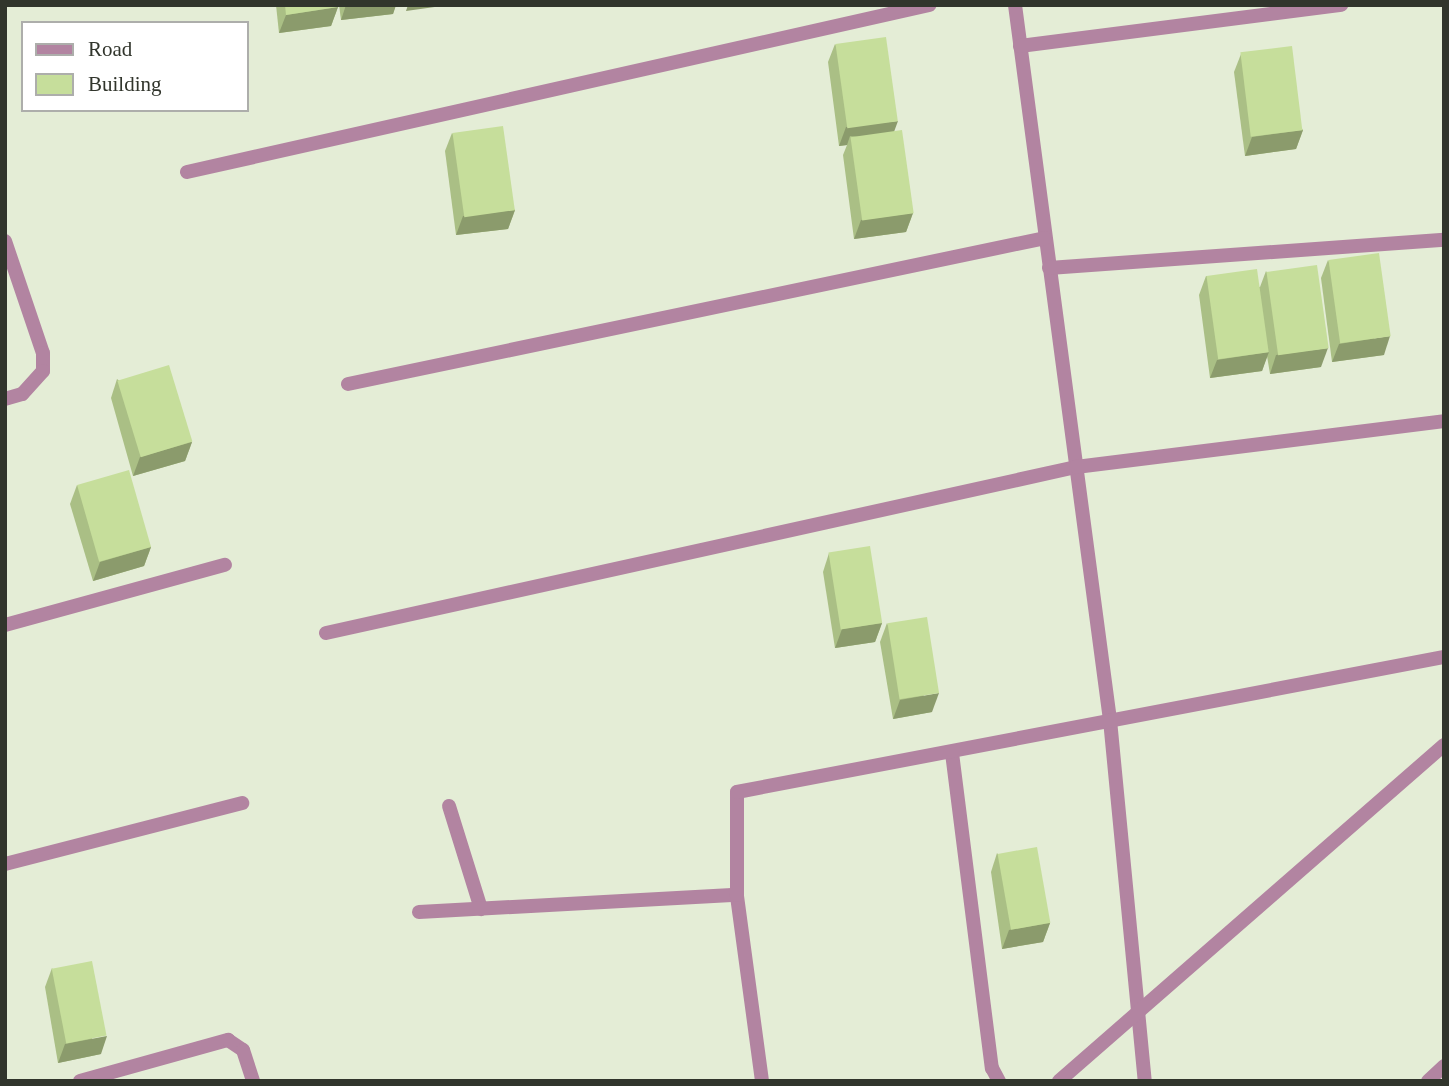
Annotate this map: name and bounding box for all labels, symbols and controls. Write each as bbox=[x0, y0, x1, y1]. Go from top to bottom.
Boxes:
legend bbox=[21, 21, 248, 112]
text: Road bbox=[88, 37, 132, 61]
text: Building bbox=[88, 72, 162, 96]

